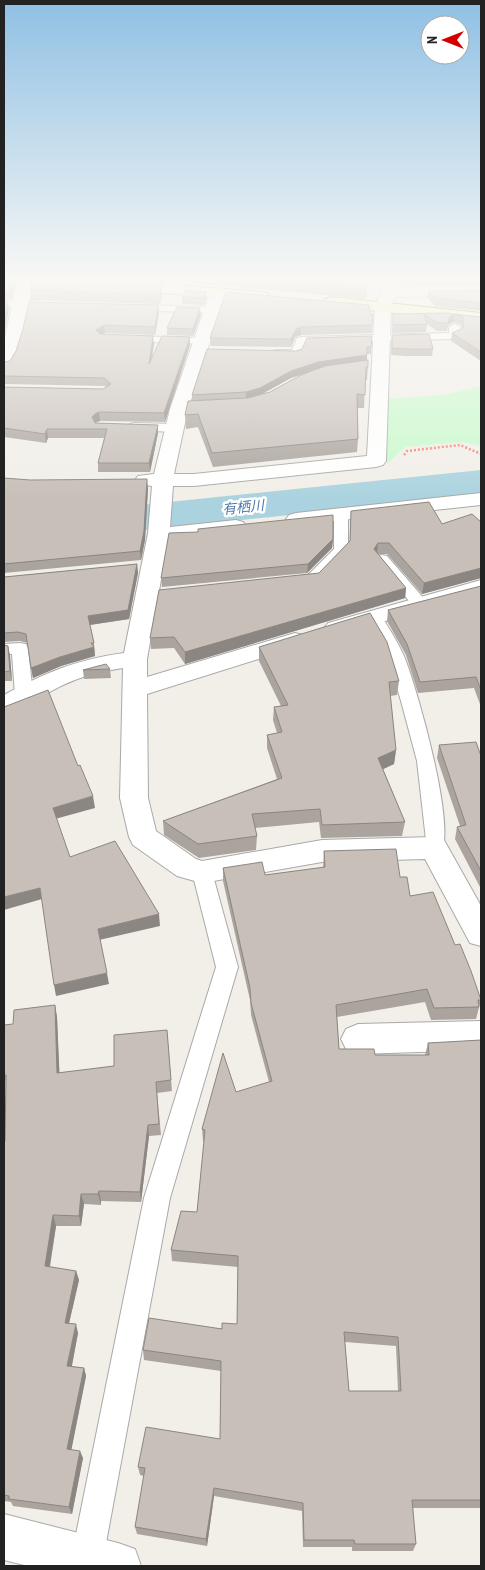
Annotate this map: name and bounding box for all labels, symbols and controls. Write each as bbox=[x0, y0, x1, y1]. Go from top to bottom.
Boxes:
north arrow bbox=[420, 15, 470, 65]
text: N bbox=[423, 36, 441, 44]
water label: 有栖川 bbox=[221, 496, 267, 518]

